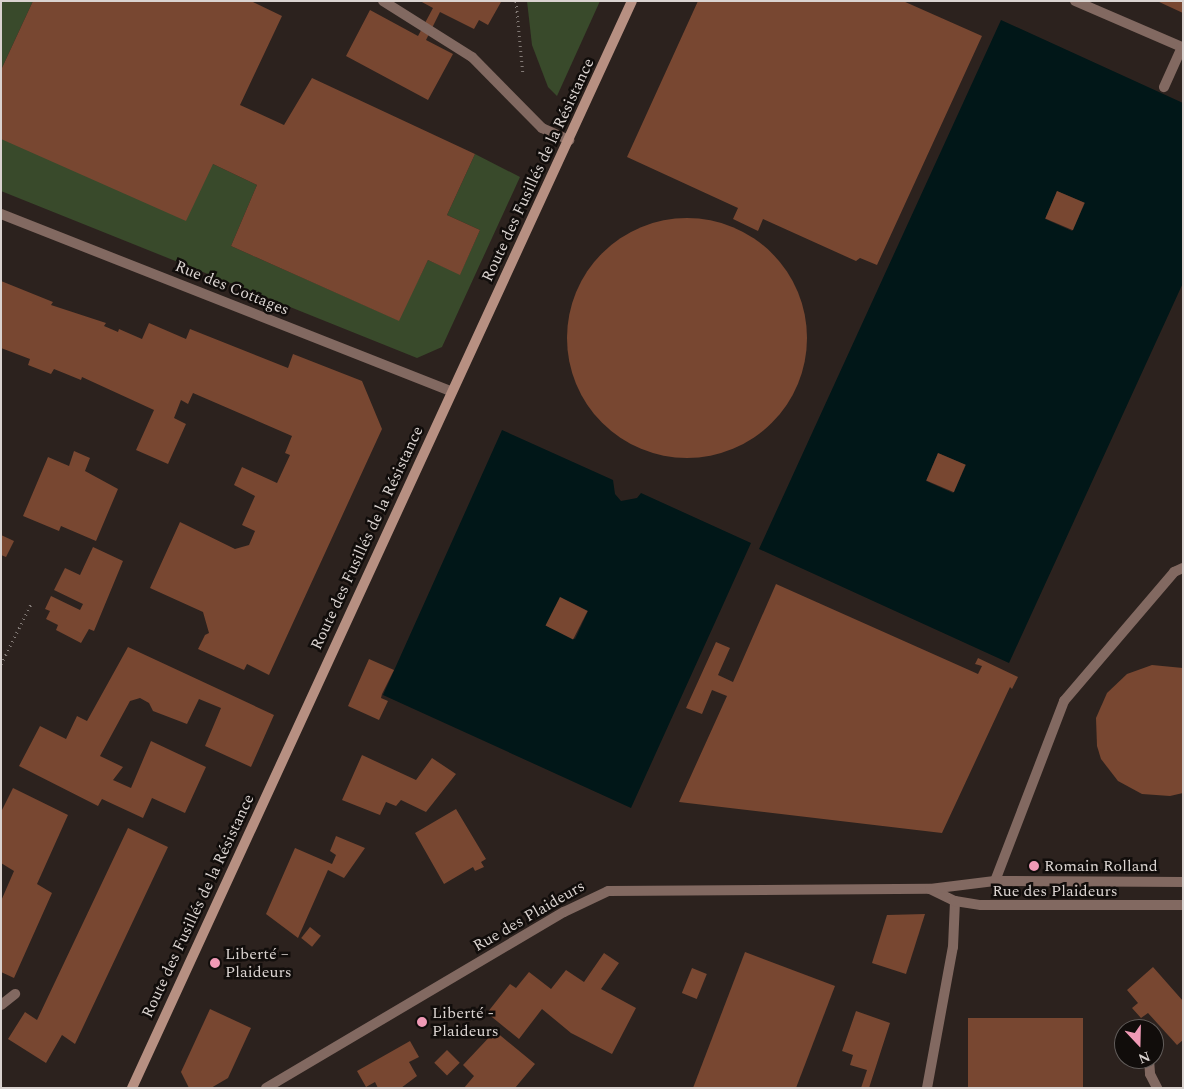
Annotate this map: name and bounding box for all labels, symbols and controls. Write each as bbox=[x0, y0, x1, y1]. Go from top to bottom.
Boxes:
street label: Route des Fusillés de la Résistance bbox=[478, 55, 598, 285]
street label: Rue des Cottages bbox=[172, 256, 292, 320]
street label: Route des Fusillés de la Résistance bbox=[307, 423, 427, 653]
street label: Route des Fusillés de la Résistance bbox=[138, 791, 258, 1021]
place label: Romain Rolland bbox=[1044, 856, 1158, 876]
marker: Romain Rolland bbox=[1028, 860, 1040, 872]
street label: Rue des Plaideurs bbox=[470, 876, 588, 956]
street label: Rue des Plaideurs bbox=[992, 881, 1118, 901]
place label: Liberté – Plaideurs bbox=[225, 944, 292, 982]
marker: Liberté – Plaideurs bbox=[209, 957, 221, 969]
place label: Liberté - Plaideurs bbox=[432, 1003, 499, 1041]
marker: Liberté - Plaideurs bbox=[416, 1016, 428, 1028]
north arrow bbox=[1114, 1019, 1164, 1069]
text: N bbox=[1135, 1046, 1153, 1069]

